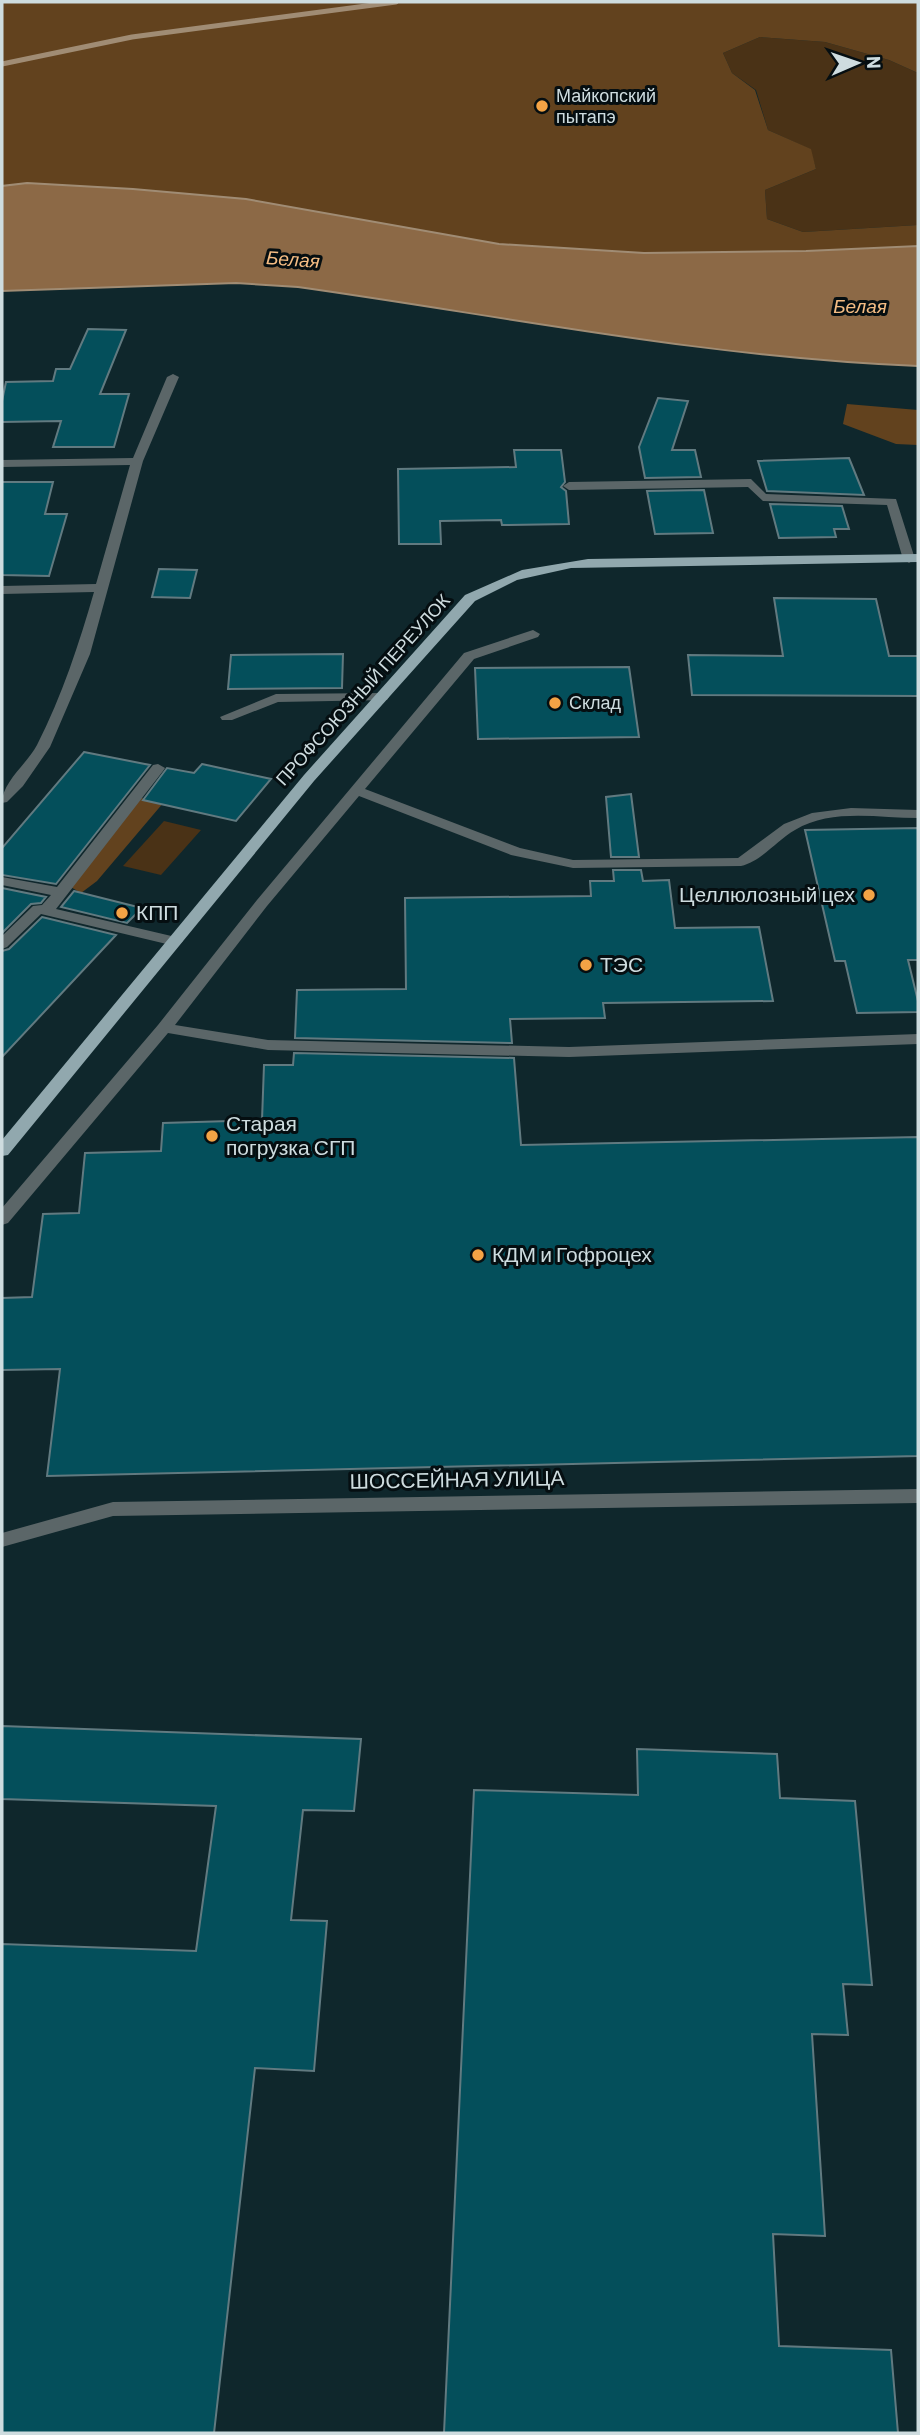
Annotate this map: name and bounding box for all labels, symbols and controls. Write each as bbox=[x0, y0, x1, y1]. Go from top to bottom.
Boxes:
north arrow bbox=[822, 28, 892, 98]
text: N bbox=[863, 56, 886, 69]
place label: Майкопский пытапэ bbox=[556, 84, 656, 127]
marker: Майкопский пытапэ bbox=[534, 98, 550, 114]
water label: Белая bbox=[265, 245, 321, 272]
water label: Белая bbox=[833, 294, 887, 317]
street label: ПРОФСОЮЗНЫЙ ПЕРЕУЛОК bbox=[271, 589, 454, 789]
place label: Склад bbox=[569, 691, 622, 713]
marker: Склад bbox=[547, 695, 563, 711]
place label: Целлюлозный цех bbox=[679, 881, 855, 906]
marker: Целлюлозный цех bbox=[861, 887, 877, 903]
place label: КПП bbox=[136, 899, 178, 924]
marker: КПП bbox=[114, 905, 130, 921]
place label: ТЭС bbox=[600, 951, 643, 976]
marker: ТЭС bbox=[578, 957, 594, 973]
place label: Старая погрузка СГП bbox=[226, 1110, 355, 1159]
marker: Старая погрузка СГП bbox=[204, 1128, 220, 1144]
place label: КДМ и Гофроцех bbox=[492, 1241, 652, 1266]
marker: КДМ и Гофроцех bbox=[470, 1247, 486, 1263]
street label: ШОССЕЙНАЯ УЛИЦА bbox=[349, 1464, 564, 1493]

